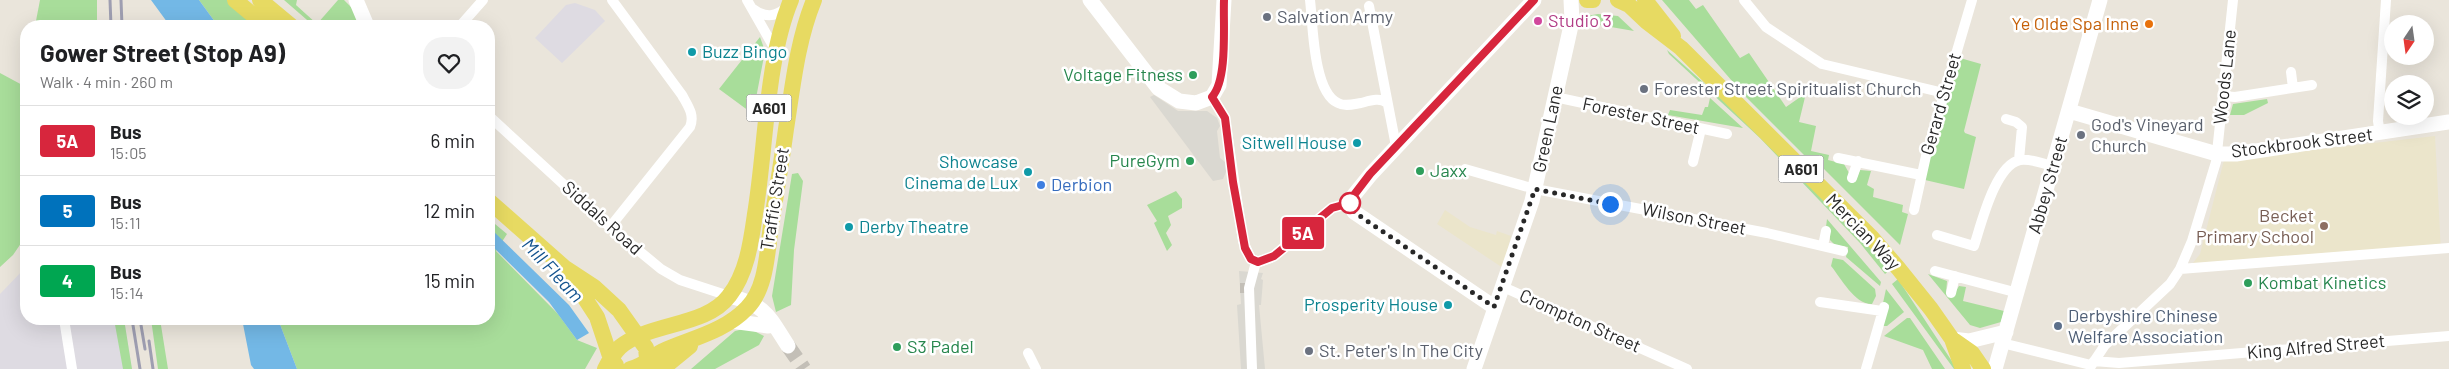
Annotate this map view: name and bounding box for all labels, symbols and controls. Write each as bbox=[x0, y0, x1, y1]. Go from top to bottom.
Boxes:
place label: Salvation Army bbox=[1277, 5, 1393, 27]
place label: Studio 3 bbox=[1548, 9, 1612, 31]
marker: Salvation Army bbox=[1261, 11, 1273, 23]
place label: Ye Olde Spa Inne bbox=[2012, 12, 2139, 34]
marker: Studio 3 bbox=[1532, 15, 1544, 27]
north arrow bbox=[2384, 15, 2434, 65]
map controls bbox=[2384, 15, 2434, 125]
marker: Ye Olde Spa Inne bbox=[2143, 18, 2155, 30]
street label: Woods Lane bbox=[2208, 28, 2240, 125]
button: heart bbox=[423, 37, 475, 89]
text: Gower Street (Stop A9) bbox=[40, 38, 285, 67]
place label: Buzz Bingo bbox=[702, 40, 787, 62]
marker: Buzz Bingo bbox=[686, 46, 698, 58]
street label: Gerard Street bbox=[1915, 50, 1965, 157]
place label: Voltage Fitness bbox=[1063, 63, 1183, 85]
marker: Voltage Fitness bbox=[1187, 69, 1199, 81]
text: Walk · 4 min · 260 m bbox=[40, 72, 173, 91]
button: layers bbox=[2384, 75, 2434, 125]
place label: Forester Street Spiritualist Church bbox=[1654, 77, 1922, 99]
street label: Green Lane bbox=[1527, 83, 1567, 174]
marker: Forester Street Spiritualist Church bbox=[1638, 83, 1650, 95]
street label: Forester Street bbox=[1581, 92, 1702, 138]
road number: A601 bbox=[746, 95, 792, 122]
place label: God's Vineyard Church bbox=[2091, 113, 2204, 156]
text: Bus bbox=[110, 120, 142, 143]
street label: Stockbrook Street bbox=[2230, 122, 2374, 162]
text: 6 min bbox=[431, 129, 475, 152]
marker: God's Vineyard Church bbox=[2075, 129, 2087, 141]
text: 5A bbox=[57, 130, 78, 152]
place label: Sitwell House bbox=[1242, 131, 1347, 153]
street label: Abbey Street bbox=[2023, 133, 2072, 236]
marker: Sitwell House bbox=[1351, 137, 1363, 149]
text: 15:05 bbox=[110, 143, 147, 162]
street label: Traffic Street bbox=[755, 146, 793, 252]
place label: PureGym bbox=[1109, 149, 1180, 171]
place label: Showcase Cinema de Lux bbox=[904, 150, 1018, 193]
marker: PureGym bbox=[1184, 155, 1196, 167]
road number: A601 bbox=[1778, 156, 1824, 182]
place label: Jaxx bbox=[1430, 159, 1467, 181]
marker: Jaxx bbox=[1414, 165, 1426, 177]
marker: Showcase Cinema de Lux bbox=[1022, 166, 1034, 178]
place label: Derbion bbox=[1051, 173, 1112, 195]
street label: Siddals Road bbox=[558, 176, 647, 259]
marker: Derbion bbox=[1035, 179, 1047, 191]
street label: Mercian Way bbox=[1822, 189, 1906, 274]
text: Bus bbox=[110, 190, 142, 213]
unlabelled marker bbox=[1339, 192, 1361, 214]
your location bbox=[1598, 192, 1623, 217]
street label: Wilson Street bbox=[1640, 197, 1748, 239]
text: 12 min bbox=[424, 199, 475, 222]
text: 5 bbox=[63, 200, 72, 222]
place label: Becket Primary School bbox=[2196, 204, 2314, 247]
text: 15:11 bbox=[110, 213, 141, 232]
place label: Derby Theatre bbox=[859, 215, 969, 237]
line badge: 5A bbox=[1280, 217, 1326, 249]
marker: Becket Primary School bbox=[2318, 220, 2330, 232]
marker: Derby Theatre bbox=[843, 221, 855, 233]
text: 5A bbox=[1292, 222, 1314, 244]
water label: Mill Fleam bbox=[518, 233, 589, 307]
text: Bus bbox=[110, 260, 142, 283]
text: 15 min bbox=[424, 269, 475, 292]
text: 4 bbox=[62, 270, 73, 292]
place label: Kombat Kinetics bbox=[2258, 271, 2386, 293]
marker: Kombat Kinetics bbox=[2242, 277, 2254, 289]
text: 15:14 bbox=[110, 283, 144, 302]
street label: Crompton Street bbox=[1516, 283, 1645, 357]
place label: Prosperity House bbox=[1304, 293, 1438, 315]
marker: Prosperity House bbox=[1442, 299, 1454, 311]
place label: Derbyshire Chinese Welfare Association bbox=[2068, 304, 2223, 347]
marker: Derbyshire Chinese Welfare Association bbox=[2052, 320, 2064, 332]
street label: King Alfred Street bbox=[2246, 329, 2386, 363]
place label: S3 Padel bbox=[907, 335, 974, 357]
place label: St. Peter's In The City bbox=[1319, 339, 1483, 361]
marker: S3 Padel bbox=[891, 341, 903, 353]
marker: St. Peter's In The City bbox=[1303, 345, 1315, 357]

